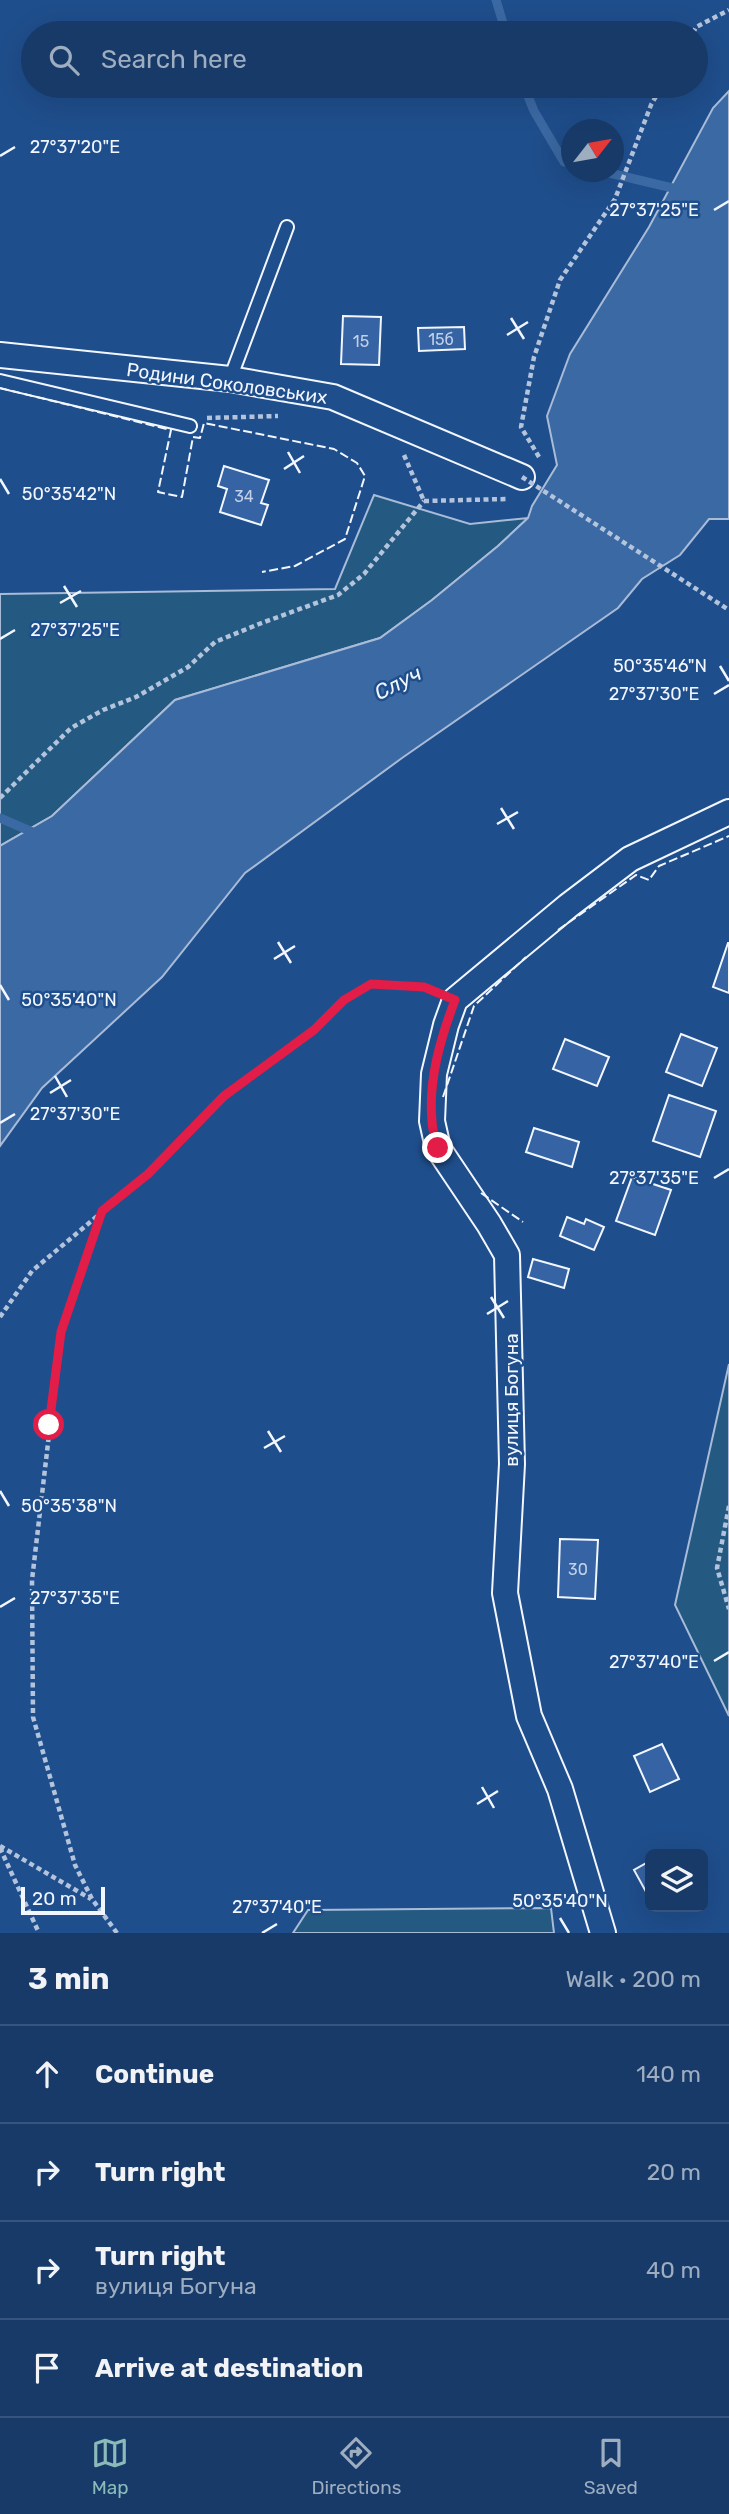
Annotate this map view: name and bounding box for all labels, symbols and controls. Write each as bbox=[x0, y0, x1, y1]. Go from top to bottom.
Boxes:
search box bbox=[21, 21, 708, 98]
icon: search bbox=[45, 41, 83, 79]
text: Search here bbox=[101, 44, 247, 75]
north arrow bbox=[561, 119, 624, 182]
text: 27°37'20"E bbox=[30, 136, 120, 158]
text: 27°37'25"E bbox=[609, 199, 699, 221]
house number: 15б bbox=[428, 330, 454, 349]
house number: 15 bbox=[353, 332, 369, 351]
street label: Родини Соколовських bbox=[125, 358, 329, 409]
text: 50°35'42"N bbox=[22, 483, 116, 505]
house number: 34 bbox=[234, 487, 254, 506]
text: 27°37'25"E bbox=[30, 619, 120, 641]
text: 50°35'46"N bbox=[613, 655, 707, 677]
water label: Случ bbox=[370, 660, 426, 705]
text: 27°37'30"E bbox=[609, 683, 699, 705]
text: 50°35'40"N bbox=[21, 989, 117, 1011]
text: 27°37'30"E bbox=[30, 1103, 120, 1125]
route end bbox=[422, 1132, 453, 1163]
text: 27°37'35"E bbox=[609, 1167, 699, 1189]
street label: вулиця Богуна bbox=[500, 1333, 523, 1467]
route start bbox=[33, 1409, 64, 1440]
text: 50°35'38"N bbox=[21, 1495, 117, 1517]
house number: 30 bbox=[568, 1560, 588, 1579]
text: 27°37'35"E bbox=[30, 1587, 120, 1609]
text: 27°37'40"E bbox=[609, 1651, 699, 1673]
map controls bbox=[645, 1849, 708, 1912]
button: layers bbox=[645, 1849, 708, 1912]
scale bar bbox=[21, 1884, 105, 1916]
text: 20 m bbox=[32, 1887, 77, 1910]
text: 50°35'40"N bbox=[512, 1890, 608, 1912]
text: 27°37'40"E bbox=[232, 1896, 322, 1918]
text: 3 min bbox=[28, 1961, 110, 1997]
text: Walk · 200 m bbox=[566, 1965, 701, 1993]
icon: ahead bbox=[28, 2055, 66, 2093]
text: Continue bbox=[95, 2059, 214, 2090]
text: 140 m bbox=[636, 2060, 701, 2088]
icon: right bbox=[28, 2153, 66, 2191]
text: Turn right bbox=[95, 2157, 225, 2188]
text: 20 m bbox=[647, 2158, 701, 2186]
text: Turn right bbox=[95, 2241, 225, 2272]
icon: right bbox=[28, 2251, 66, 2289]
text: 40 m bbox=[646, 2256, 701, 2284]
text: вулиця Богуна bbox=[95, 2272, 257, 2300]
icon: arrive bbox=[28, 2349, 66, 2387]
text: Arrive at destination bbox=[95, 2353, 363, 2384]
tab: Map bbox=[91, 2434, 129, 2499]
tab: Directions bbox=[311, 2434, 401, 2499]
tab: Saved bbox=[584, 2434, 638, 2499]

